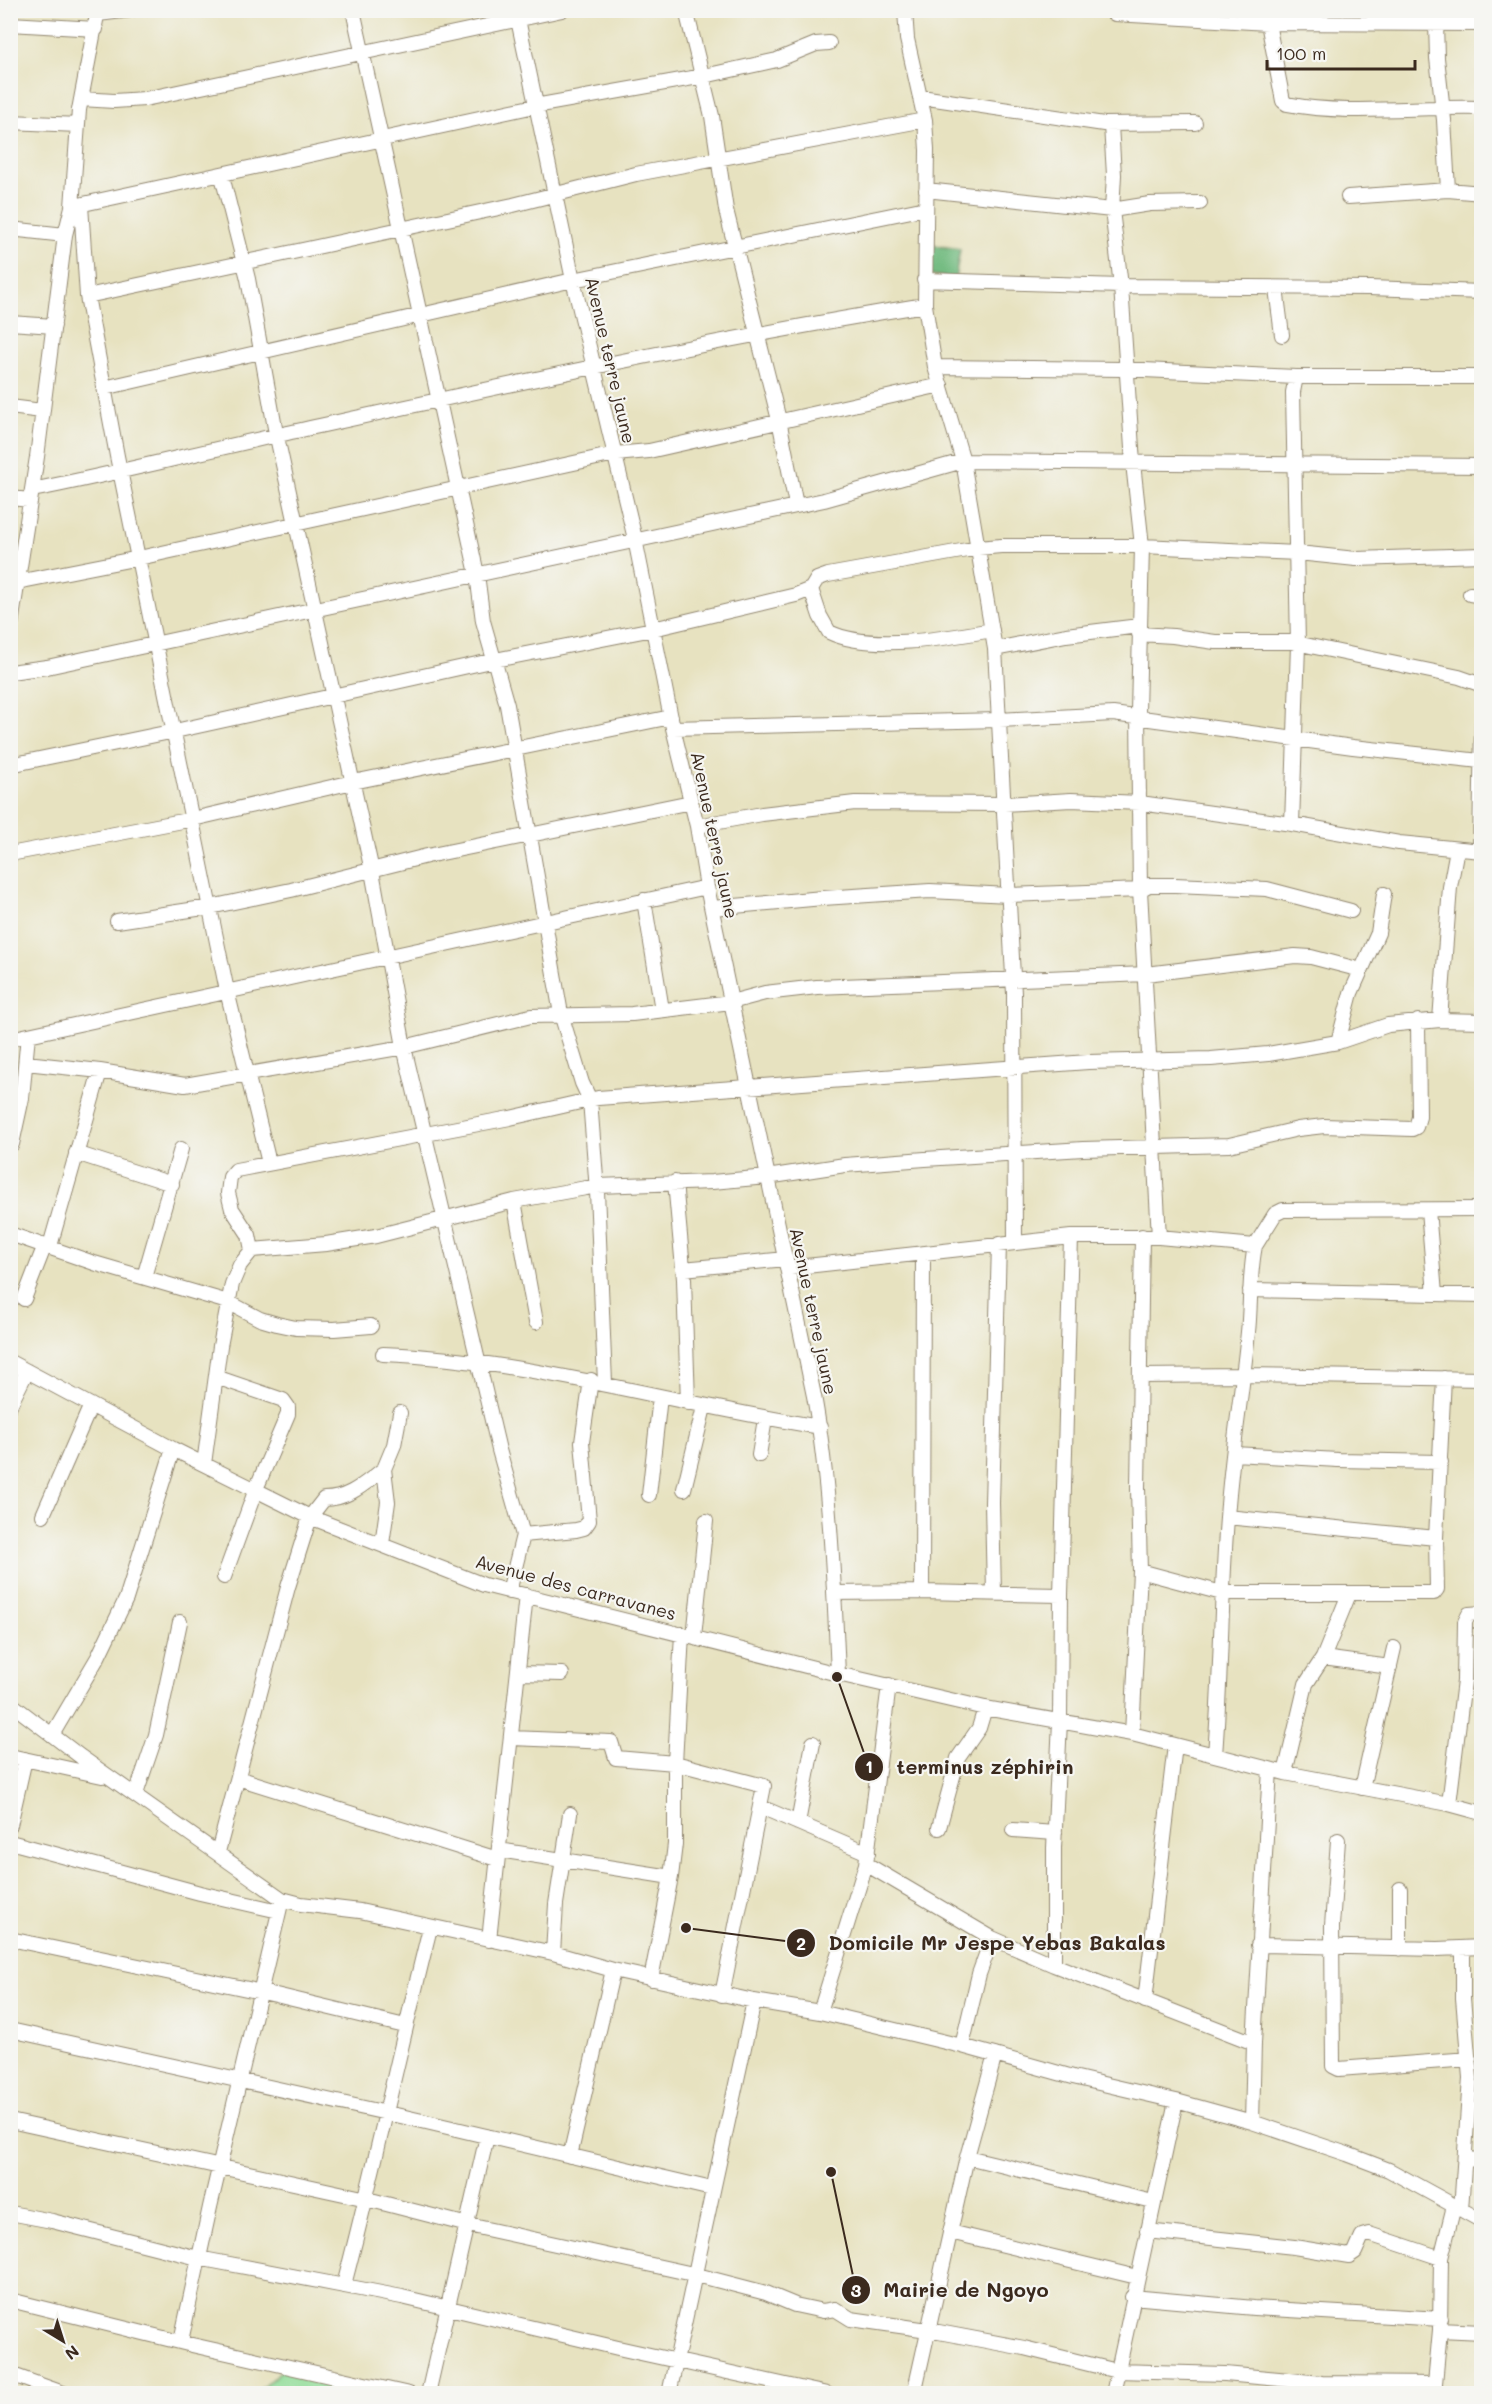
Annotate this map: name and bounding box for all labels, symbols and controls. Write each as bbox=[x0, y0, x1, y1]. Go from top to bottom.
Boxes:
scale bar bbox=[1267, 33, 1416, 71]
text: 100 m bbox=[1276, 41, 1326, 65]
street label: Avenue terre jaune bbox=[580, 274, 642, 446]
street label: Avenue terre jaune bbox=[686, 749, 744, 921]
street label: Avenue terre jaune bbox=[785, 1225, 843, 1397]
street label: Avenue des carravanes bbox=[473, 1549, 679, 1625]
callout: terminus zéphirin bbox=[854, 1748, 1085, 1786]
text: terminus zéphirin bbox=[897, 1753, 1073, 1779]
text: 1 bbox=[865, 1754, 873, 1778]
callout: Domicile Mr Jespe Yebas Bakalas bbox=[786, 1924, 1177, 1962]
text: Domicile Mr Jespe Yebas Bakalas bbox=[829, 1929, 1165, 1955]
text: 2 bbox=[796, 1931, 806, 1955]
callout: Mairie de Ngoyo bbox=[841, 2271, 1061, 2309]
text: Mairie de Ngoyo bbox=[883, 2276, 1049, 2302]
text: 3 bbox=[851, 2278, 862, 2302]
north arrow bbox=[33, 2311, 93, 2371]
text: N bbox=[61, 2341, 84, 2365]

